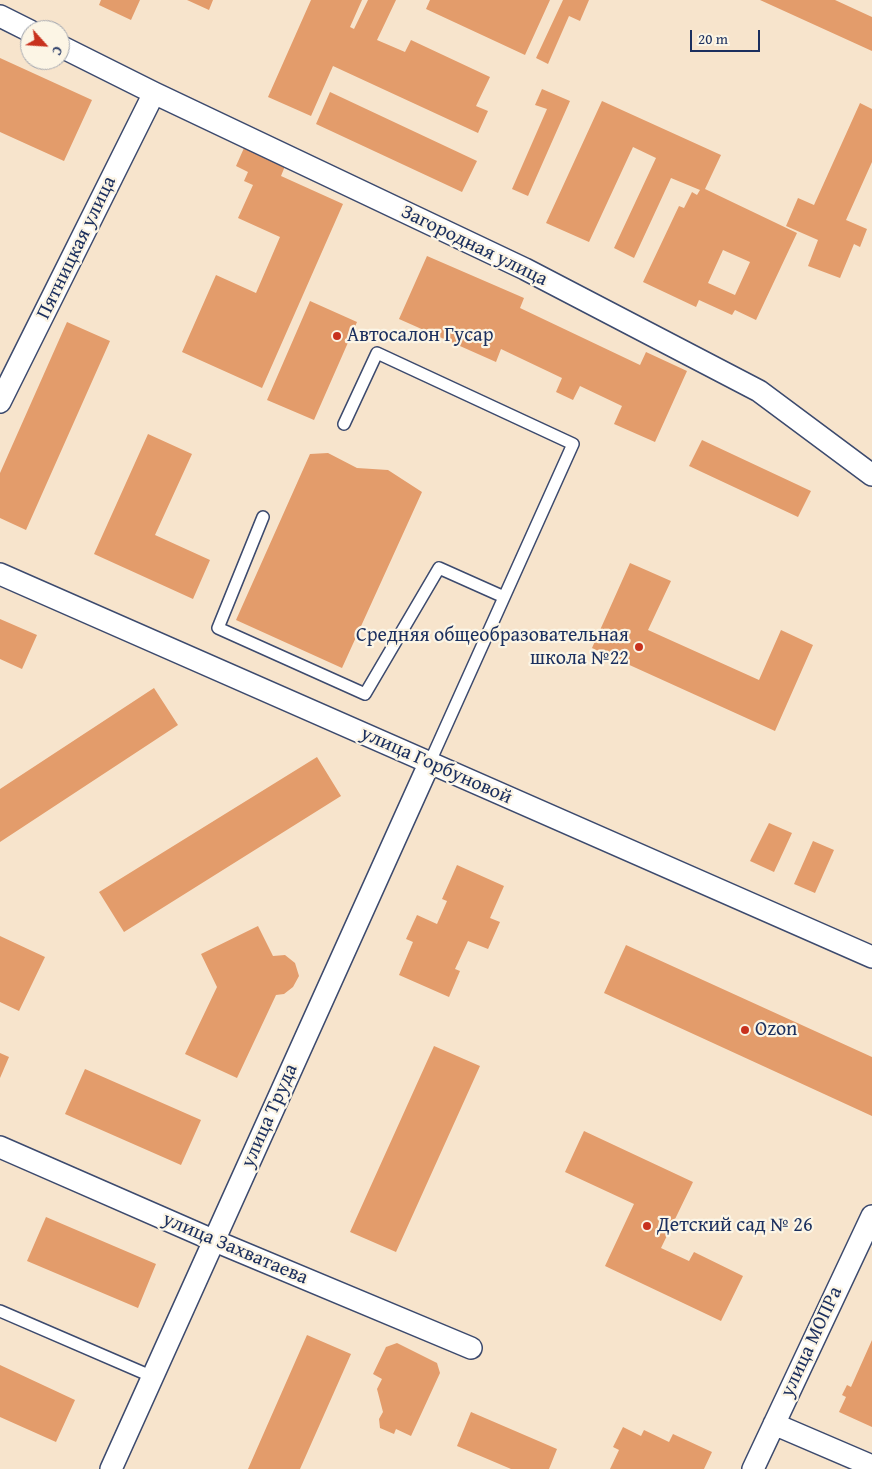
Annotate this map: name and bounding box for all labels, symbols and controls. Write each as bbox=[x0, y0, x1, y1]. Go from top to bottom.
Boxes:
north arrow bbox=[20, 20, 70, 70]
scale bar bbox=[692, 20, 762, 52]
text: 20 m bbox=[698, 28, 728, 49]
text: С bbox=[47, 43, 68, 59]
street label: Пятницкая улица bbox=[32, 173, 122, 323]
street label: Загородная улица bbox=[397, 200, 551, 292]
place label: Автосалон Гусар bbox=[347, 324, 493, 348]
marker: Автосалон Гусар bbox=[331, 330, 343, 342]
place label: Средняя общеобразовательная школа №22 bbox=[356, 624, 629, 671]
marker: Средняя общеобразовательная школа №22 bbox=[633, 641, 645, 653]
street label: улица Горбуновой bbox=[357, 722, 515, 810]
place label: Ozon bbox=[755, 1018, 797, 1042]
marker: Ozon bbox=[739, 1024, 751, 1036]
street label: улица Труда bbox=[236, 1060, 304, 1172]
street label: улица Захватаева bbox=[159, 1208, 311, 1290]
place label: Детский сад № 26 bbox=[657, 1214, 813, 1238]
marker: Детский сад № 26 bbox=[641, 1220, 653, 1232]
street label: улица МОПРа bbox=[776, 1283, 848, 1401]

